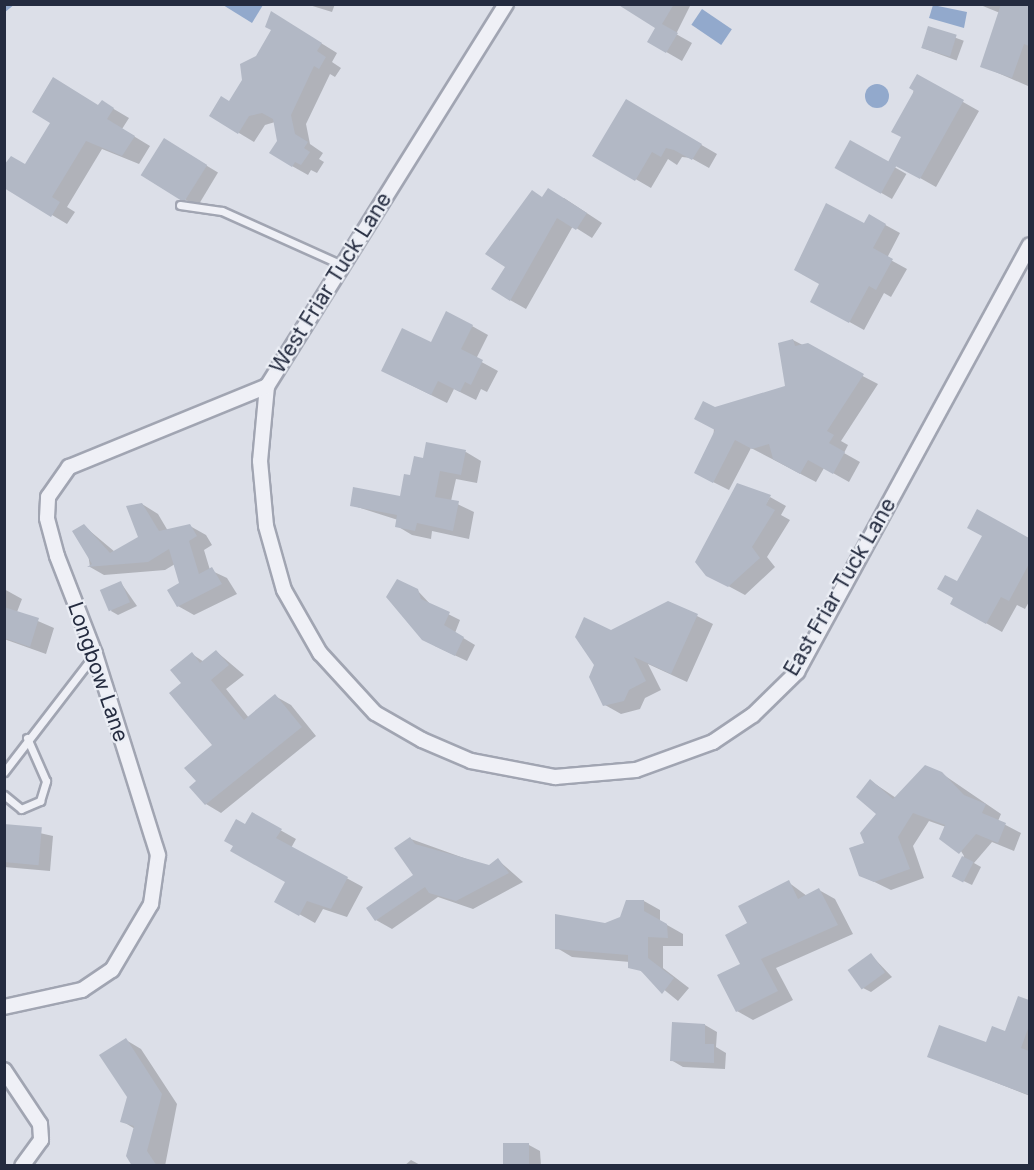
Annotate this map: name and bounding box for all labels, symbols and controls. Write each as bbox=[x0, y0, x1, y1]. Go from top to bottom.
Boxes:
street label: West Friar Tuck Lane bbox=[265, 188, 397, 378]
street label: East Friar Tuck Lane bbox=[779, 494, 901, 680]
street label: Longbow Lane bbox=[62, 599, 134, 745]

